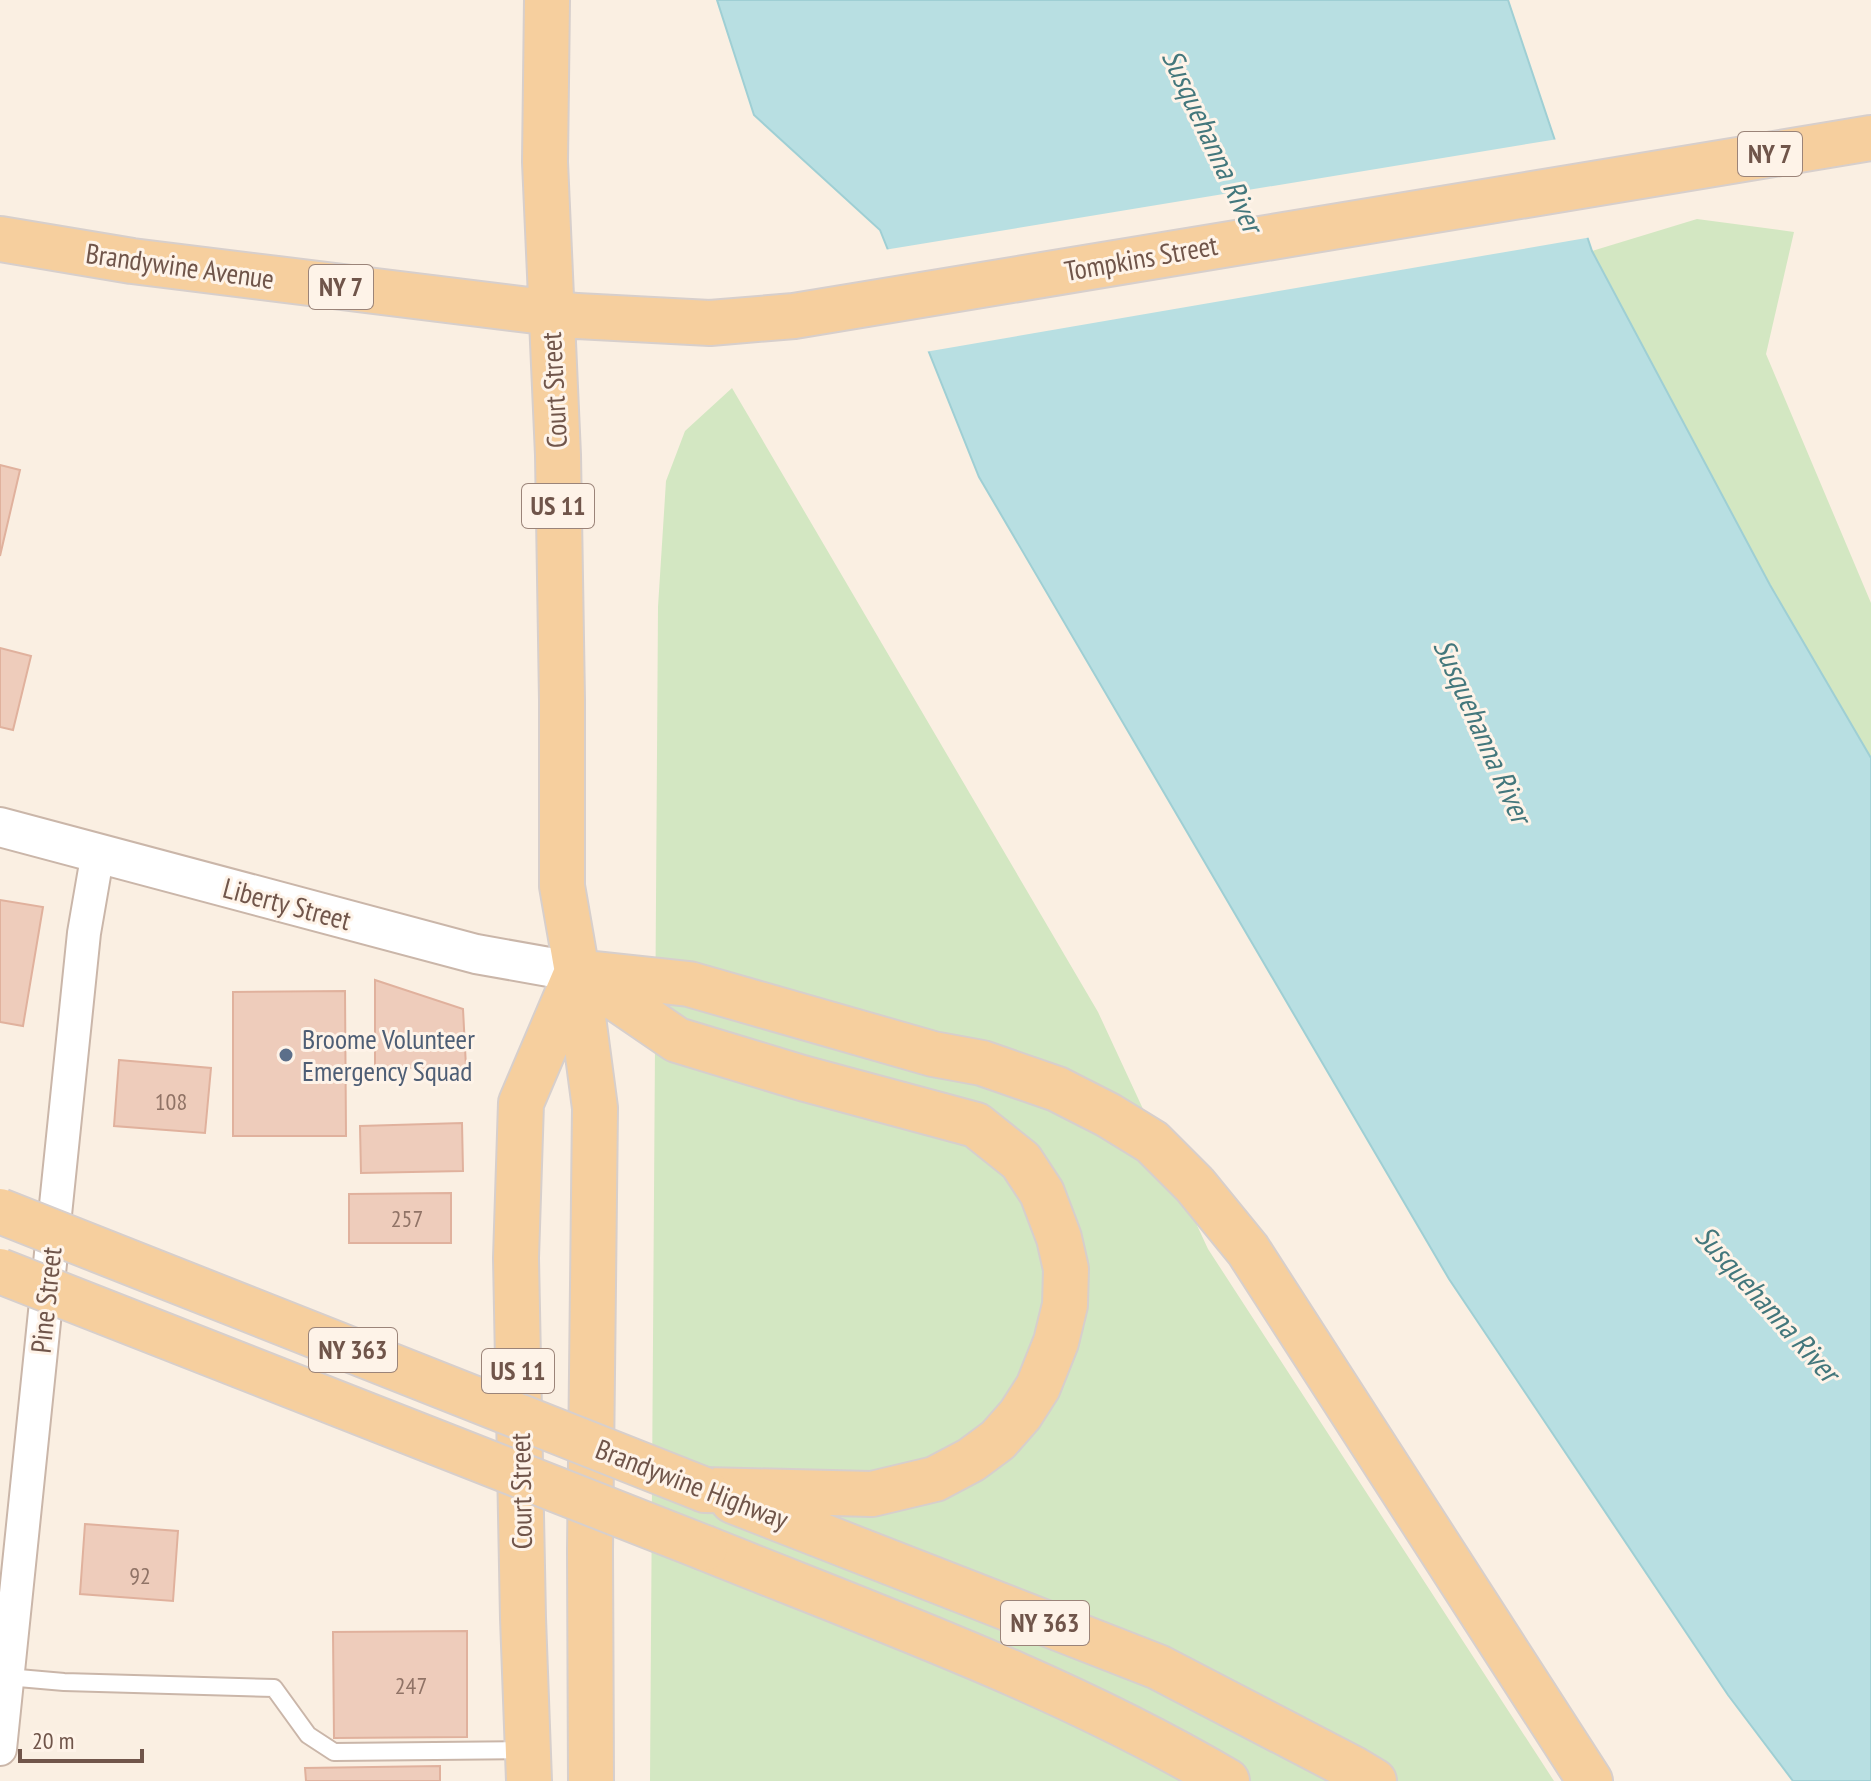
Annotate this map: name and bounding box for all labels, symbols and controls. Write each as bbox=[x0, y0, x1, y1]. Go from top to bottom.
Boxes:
water label: Susquehanna River bbox=[1154, 43, 1274, 241]
road number: NY 7 bbox=[1738, 132, 1802, 176]
street label: Tompkins Street bbox=[1062, 226, 1221, 289]
street label: Brandywine Avenue bbox=[84, 234, 277, 297]
road number: NY 7 bbox=[309, 265, 373, 309]
street label: Court Street bbox=[532, 331, 575, 449]
road number: US 11 bbox=[522, 484, 594, 528]
water label: Susquehanna River bbox=[1425, 632, 1543, 832]
street label: Liberty Street bbox=[219, 869, 355, 938]
place label: Broome Volunteer Emergency Squad bbox=[302, 1020, 475, 1089]
marker: Broome Volunteer Emergency Squad bbox=[277, 1046, 295, 1064]
house number: 108 bbox=[155, 1086, 187, 1117]
house number: 257 bbox=[391, 1203, 423, 1234]
water label: Susquehanna River bbox=[1688, 1217, 1851, 1392]
street label: Pine Street bbox=[22, 1245, 69, 1355]
road number: NY 363 bbox=[309, 1328, 397, 1372]
road number: US 11 bbox=[482, 1349, 554, 1393]
street label: Brandywine Highway bbox=[591, 1430, 794, 1537]
street label: Court Street bbox=[501, 1432, 540, 1549]
house number: 92 bbox=[129, 1560, 151, 1591]
road number: NY 363 bbox=[1001, 1601, 1089, 1645]
house number: 247 bbox=[395, 1670, 427, 1701]
scale bar bbox=[20, 1713, 142, 1763]
text: 20 m bbox=[32, 1725, 74, 1756]

